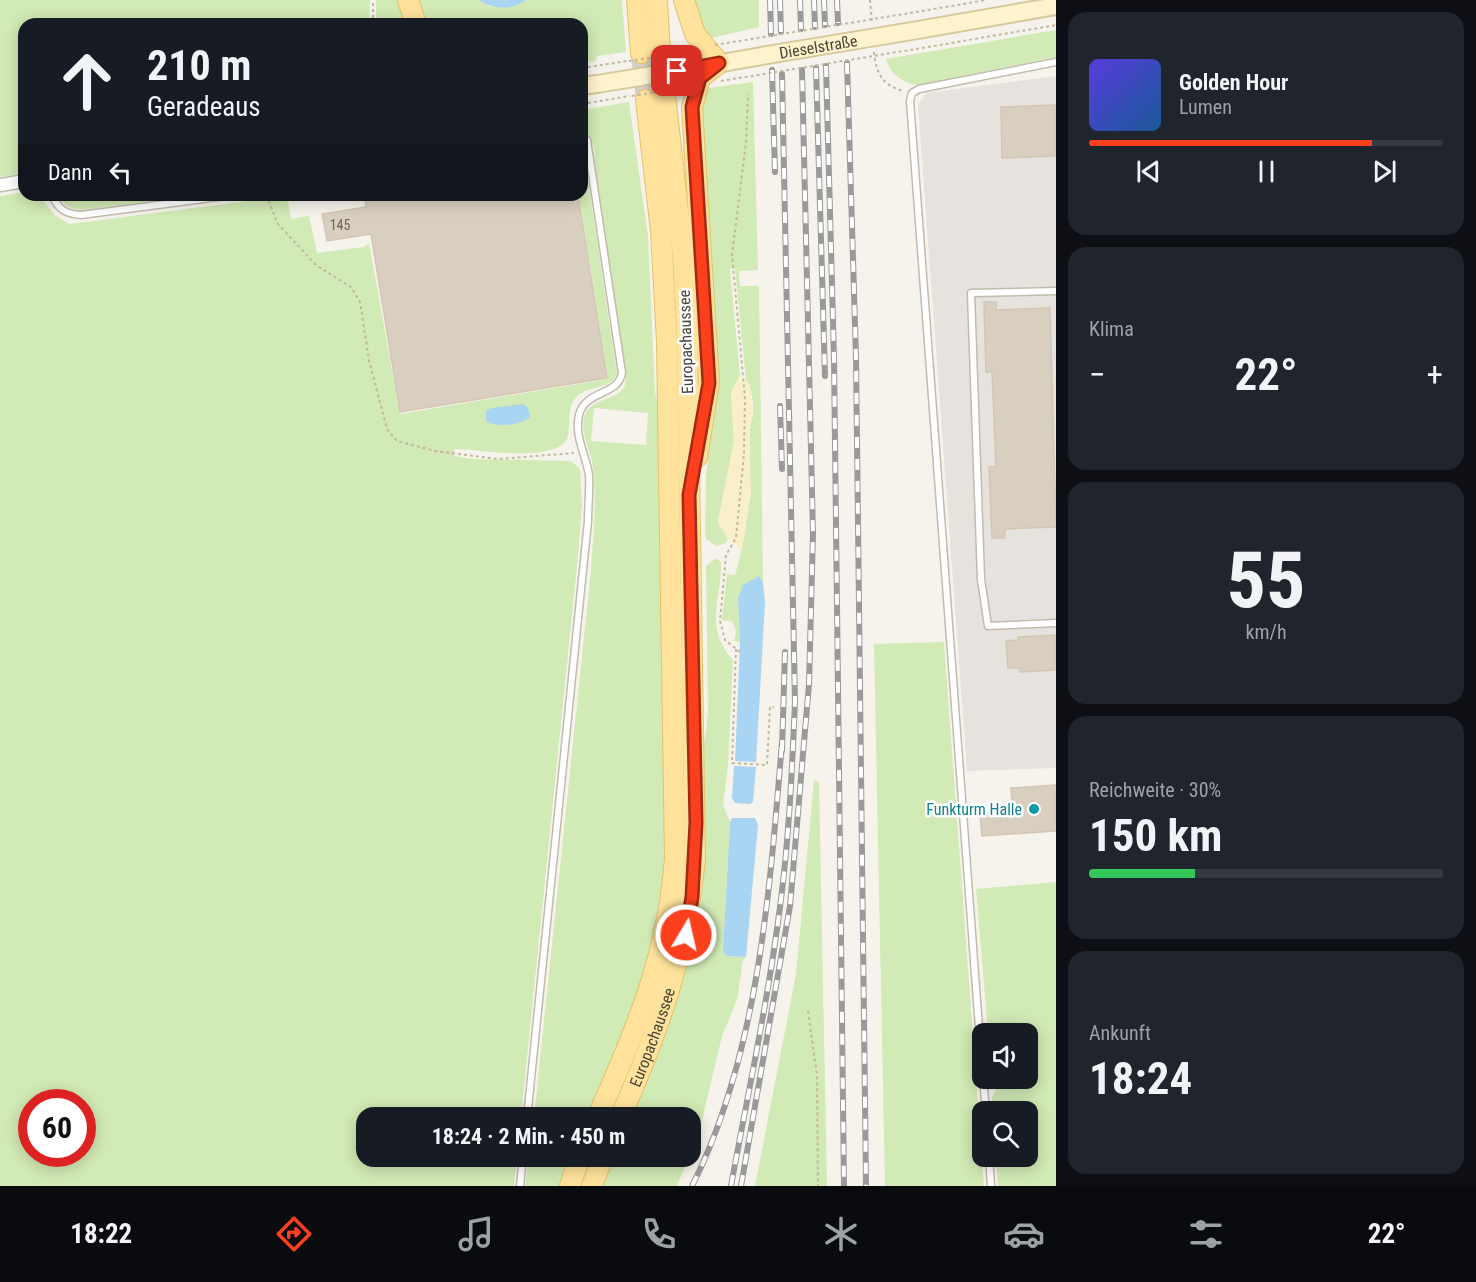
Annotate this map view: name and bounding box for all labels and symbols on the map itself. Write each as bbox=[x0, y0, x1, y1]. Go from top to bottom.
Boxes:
street label: Dieselstraße bbox=[778, 31, 859, 62]
pin bbox=[651, 45, 702, 96]
house number: 145 bbox=[330, 217, 350, 233]
street label: Europachaussee bbox=[675, 290, 697, 394]
place label: Funkturm Halle bbox=[926, 800, 1022, 819]
marker: Funkturm Halle bbox=[1027, 802, 1041, 816]
position arrow bbox=[654, 903, 718, 967]
street label: Europachaussee bbox=[625, 985, 679, 1089]
speed limit sign: 60 bbox=[18, 1089, 96, 1167]

